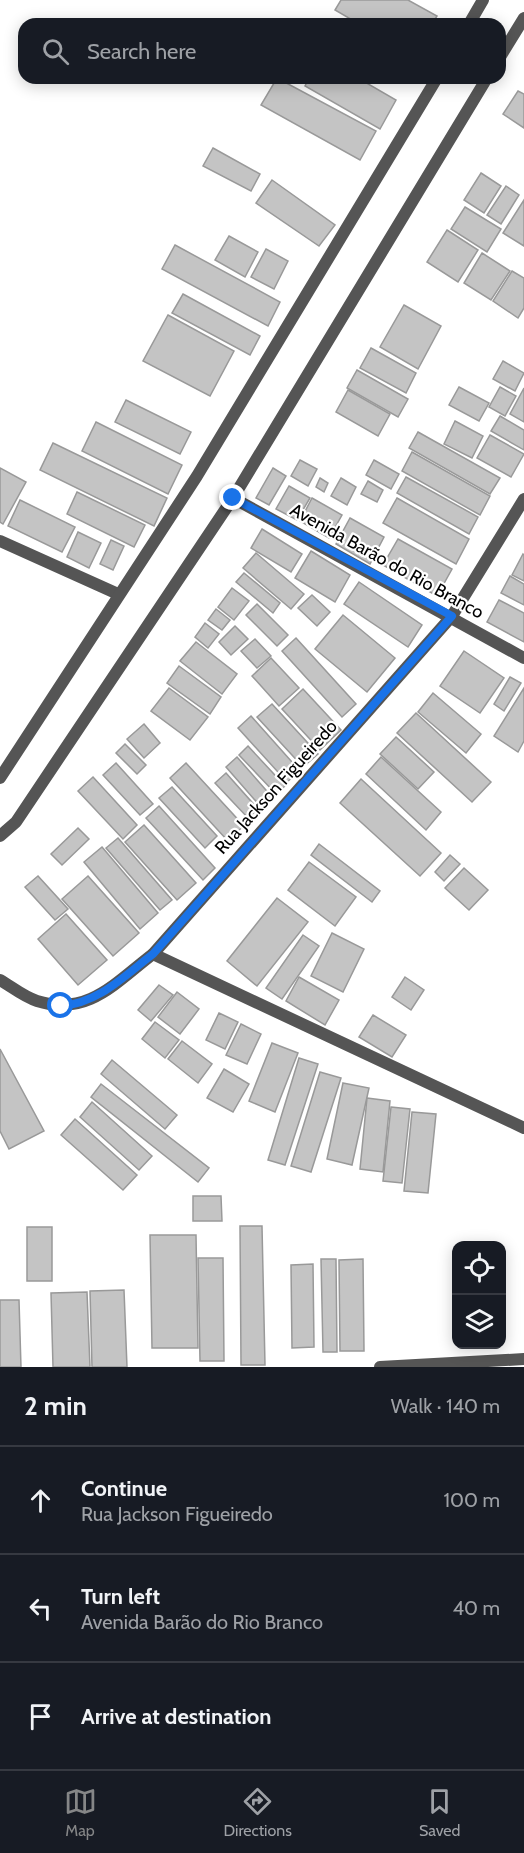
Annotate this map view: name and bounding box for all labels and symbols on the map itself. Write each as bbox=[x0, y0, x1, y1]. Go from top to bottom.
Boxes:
route end bbox=[219, 484, 245, 510]
street label: Avenida Barão do Rio Branco bbox=[286, 499, 488, 623]
street label: Rua Jackson Figueiredo bbox=[210, 715, 342, 858]
route start bbox=[47, 992, 73, 1018]

